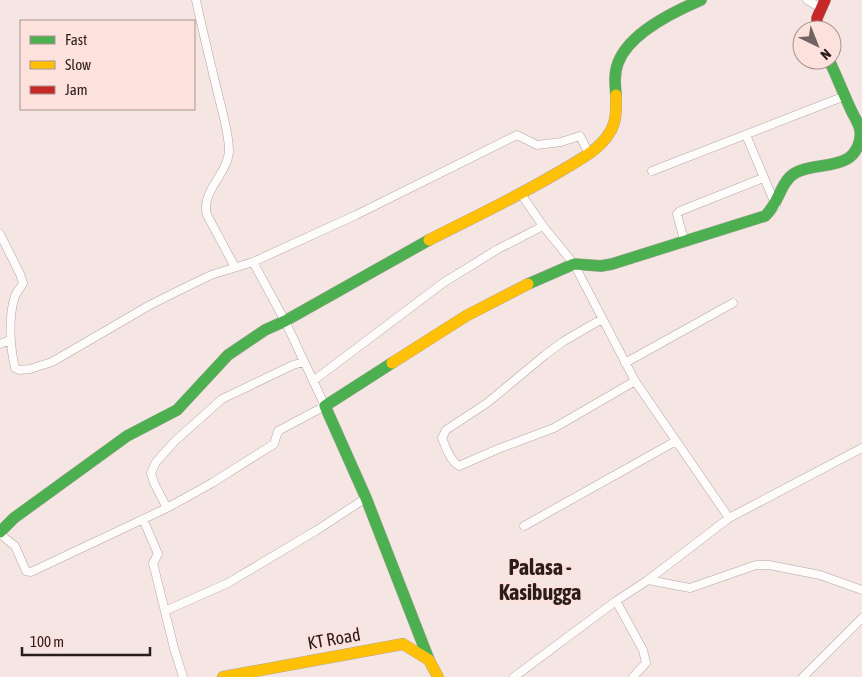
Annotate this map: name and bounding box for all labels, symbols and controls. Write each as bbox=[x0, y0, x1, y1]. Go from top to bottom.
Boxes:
legend bbox=[20, 20, 195, 110]
north arrow bbox=[792, 20, 842, 70]
text: Fast bbox=[65, 31, 87, 48]
text: N bbox=[817, 46, 834, 63]
text: Slow bbox=[65, 56, 91, 73]
text: Jam bbox=[65, 81, 88, 98]
district label: Palasa - Kasibugga bbox=[499, 554, 581, 605]
scale bar bbox=[22, 624, 150, 656]
street label: KT Road bbox=[306, 624, 362, 653]
text: 100 m bbox=[30, 633, 64, 650]

